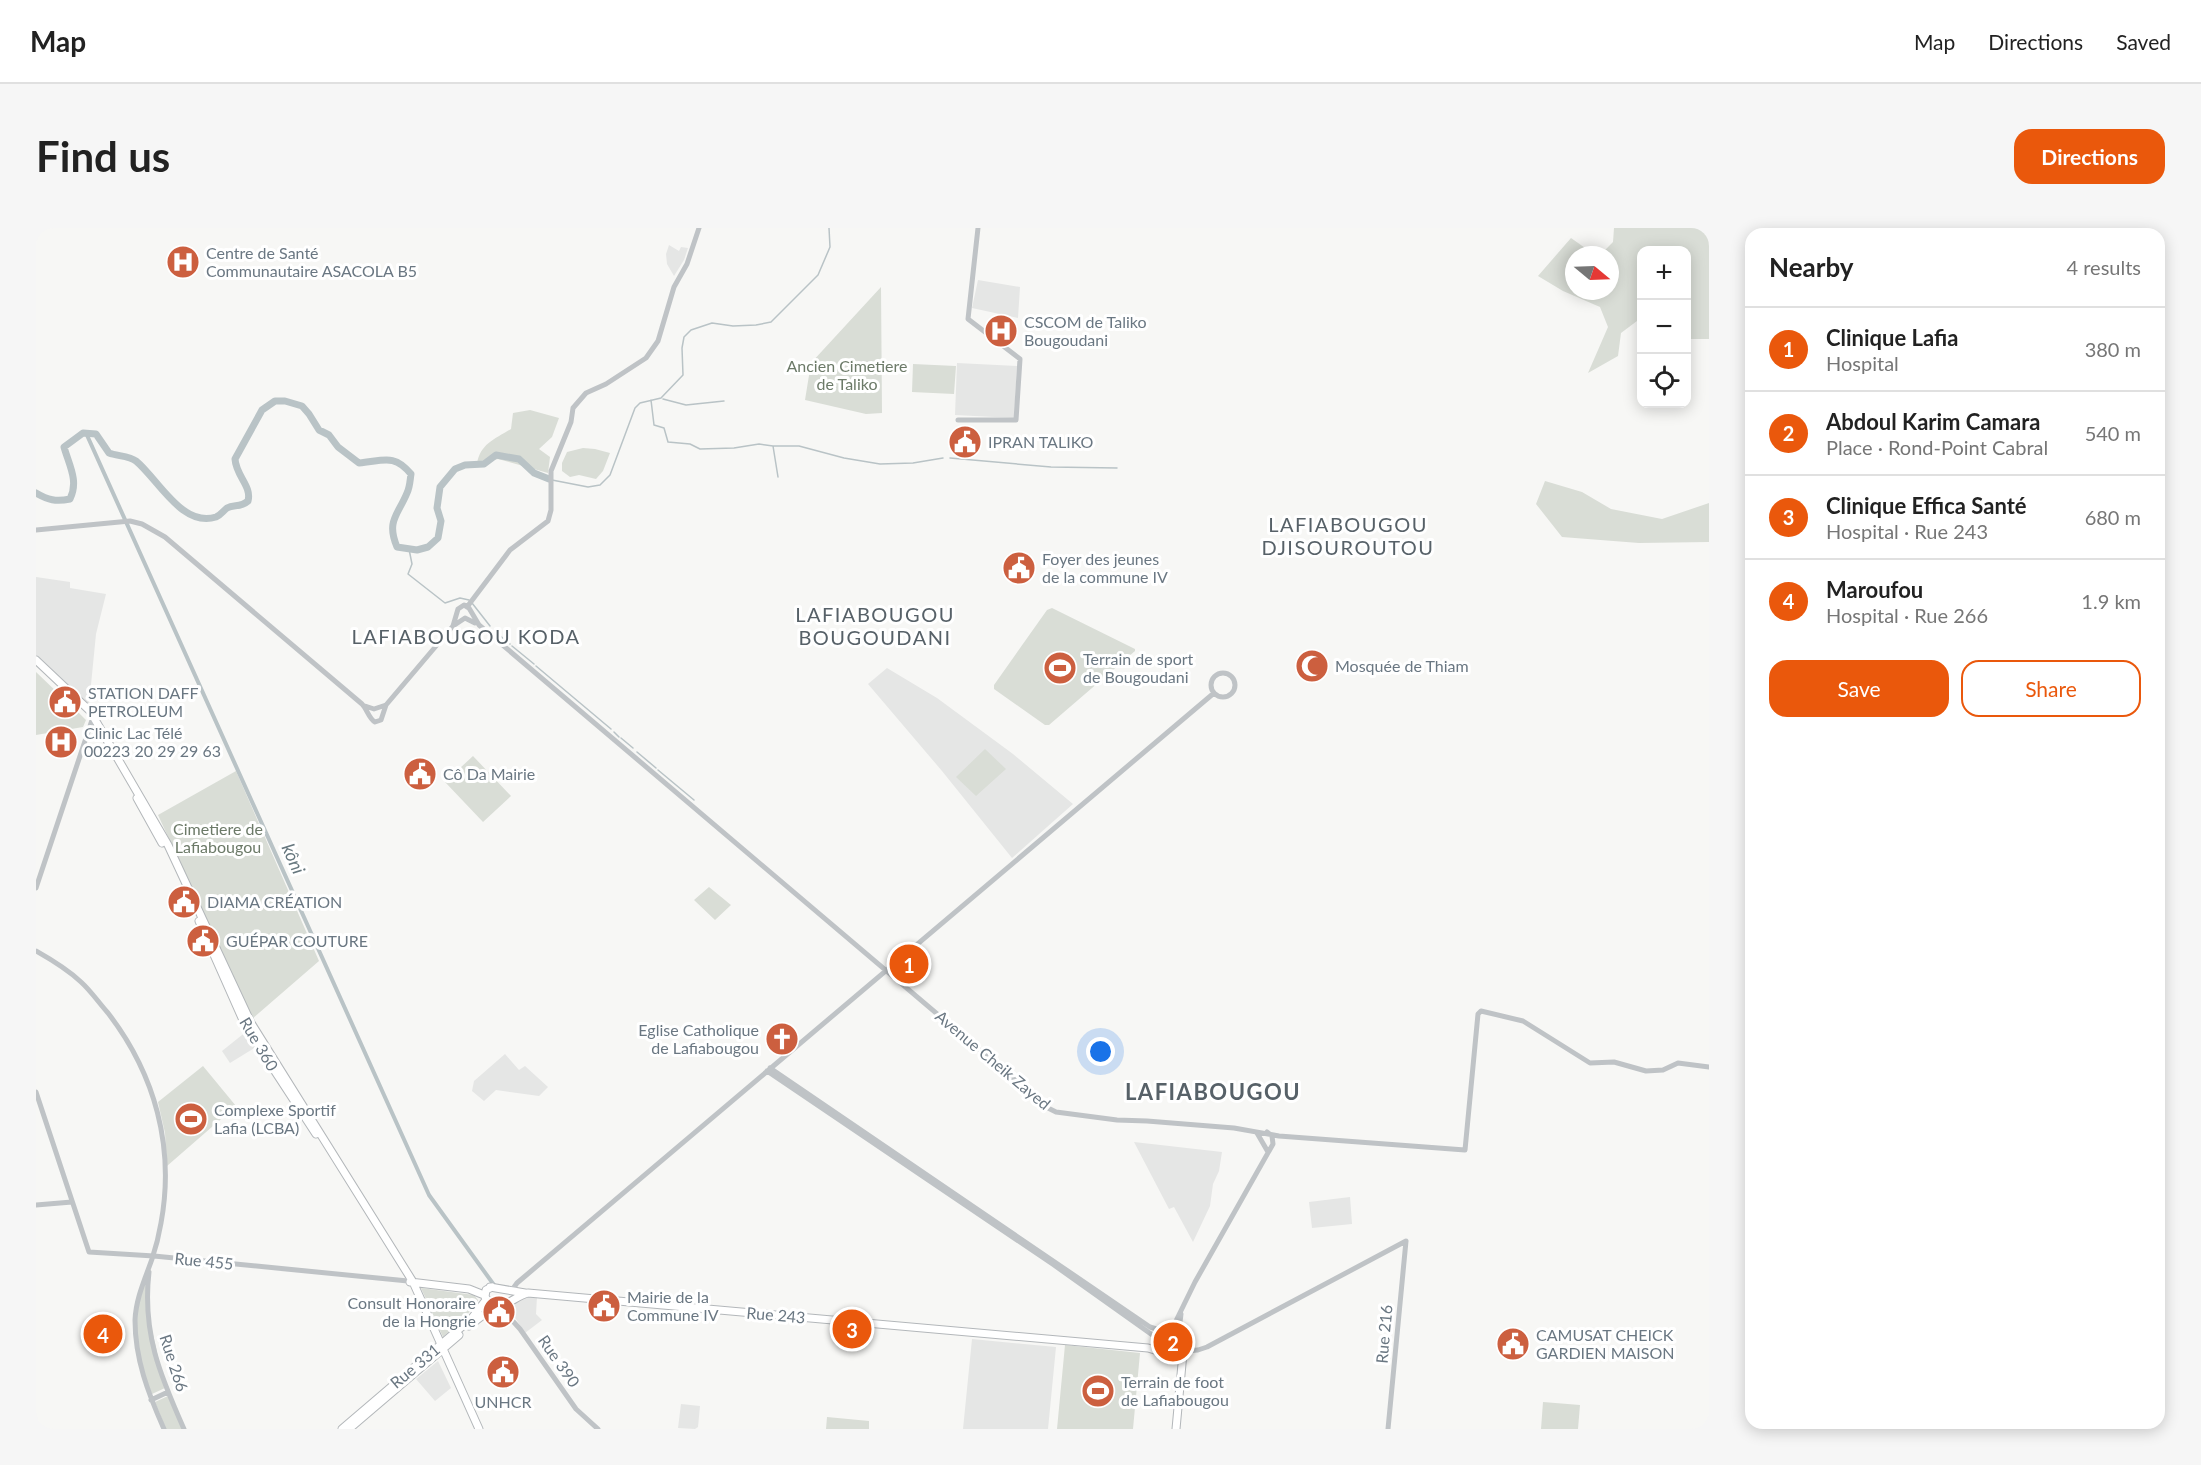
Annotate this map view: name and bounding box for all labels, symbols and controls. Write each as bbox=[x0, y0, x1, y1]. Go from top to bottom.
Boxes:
text: Map bbox=[30, 24, 86, 58]
text: Map bbox=[1914, 29, 1955, 54]
text: Directions bbox=[1988, 29, 2083, 54]
text: Saved bbox=[2116, 29, 2171, 54]
button: Directions bbox=[2014, 129, 2165, 184]
text: Find us bbox=[36, 131, 170, 181]
place label: Centre de Santé Communautaire ASACOLA B5 bbox=[206, 243, 417, 280]
hospital icon: Centre de Santé Communautaire ASACOLA B5 bbox=[165, 244, 201, 280]
north arrow bbox=[1565, 246, 1619, 300]
map controls bbox=[1637, 246, 1691, 408]
button: + bbox=[1637, 246, 1691, 300]
text: Nearby bbox=[1769, 251, 1854, 283]
text: 4 results bbox=[2066, 255, 2141, 279]
button: − bbox=[1637, 300, 1691, 354]
place label: CSCOM de Taliko Bougoudani bbox=[1024, 312, 1147, 349]
hospital icon: CSCOM de Taliko Bougoudani bbox=[983, 313, 1019, 349]
text: Clinique Lafia bbox=[1826, 324, 1958, 351]
text: 1 bbox=[1783, 337, 1794, 361]
text: 380 m bbox=[2085, 337, 2141, 361]
text: Hospital bbox=[1826, 351, 1899, 375]
button: locate bbox=[1637, 354, 1691, 408]
park label: Ancien Cimetiere de Taliko bbox=[786, 356, 908, 393]
text: Abdoul Karim Camara bbox=[1826, 408, 2040, 435]
text: 2 bbox=[1783, 421, 1794, 445]
text: 540 m bbox=[2085, 421, 2141, 445]
public building icon: IPRAN TALIKO bbox=[947, 424, 983, 460]
place label: IPRAN TALIKO bbox=[988, 432, 1094, 451]
text: Place · Rond-Point Cabral bbox=[1826, 435, 2048, 459]
text: Clinique Effica Santé bbox=[1826, 492, 2026, 519]
text: 3 bbox=[1783, 505, 1794, 529]
text: 680 m bbox=[2085, 505, 2141, 529]
district label: LAFIABOUGOU DJISOUROUTOU bbox=[1261, 512, 1435, 559]
text: Hospital · Rue 243 bbox=[1826, 519, 1988, 543]
place label: Foyer des jeunes de la commune IV bbox=[1042, 549, 1168, 586]
public building icon: Foyer des jeunes de la commune IV bbox=[1001, 550, 1037, 586]
text: Maroufou bbox=[1826, 576, 1923, 603]
text: 4 bbox=[1783, 589, 1794, 613]
text: 1.9 km bbox=[2081, 589, 2141, 613]
district label: LAFIABOUGOU BOUGOUDANI bbox=[795, 602, 955, 649]
text: Hospital · Rue 266 bbox=[1826, 603, 1988, 627]
district label: LAFIABOUGOU KODA bbox=[351, 624, 581, 648]
mosque icon: Mosquée de Thiam bbox=[1294, 648, 1330, 684]
place label: Terrain de sport de Bougoudani bbox=[1083, 649, 1194, 686]
sports icon: Terrain de sport de Bougoudani bbox=[1042, 650, 1078, 686]
place label: Mosquée de Thiam bbox=[1335, 656, 1469, 675]
button: Save bbox=[1769, 660, 1949, 717]
button: Share bbox=[1961, 660, 2141, 717]
place label: STATION DAFF PETROLEUM bbox=[88, 683, 199, 720]
public building icon: STATION DAFF PETROLEUM bbox=[47, 684, 83, 720]
place label: Clinic Lac Télé 00223 20 29 29 63 bbox=[84, 723, 221, 760]
hospital icon: Clinic Lac Télé 00223 20 29 29 63 bbox=[43, 724, 79, 760]
public building icon: Cô Da Mairie bbox=[402, 756, 438, 792]
place label: Cô Da Mairie bbox=[443, 764, 535, 783]
park label: Cimetiere de Lafiabougou bbox=[173, 819, 263, 856]
water label: kôni bbox=[278, 840, 310, 877]
public building icon: DIAMA CRÉATION bbox=[166, 884, 202, 920]
place label: DIAMA CRÉATION bbox=[207, 892, 342, 911]
public building icon: GUÉPAR COUTURE bbox=[185, 923, 221, 959]
place label: GUÉPAR COUTURE bbox=[226, 931, 368, 950]
pin: 1 bbox=[890, 942, 928, 986]
street label: Avenue Cheik Zayed bbox=[932, 1006, 1055, 1113]
street label: Rue 360 bbox=[236, 1014, 283, 1074]
place label: Eglise Catholique de Lafiabougou bbox=[638, 1020, 759, 1057]
church icon: Eglise Catholique de Lafiabougou bbox=[764, 1021, 800, 1057]
your location bbox=[1086, 1037, 1115, 1066]
district label: LAFIABOUGOU bbox=[1125, 1078, 1301, 1105]
place label: Complexe Sportif Lafia (LCBA) bbox=[214, 1100, 336, 1137]
sports icon: Complexe Sportif Lafia (LCBA) bbox=[173, 1101, 209, 1137]
street label: Rue 455 bbox=[174, 1248, 234, 1273]
place label: Mairie de la Commune IV bbox=[627, 1287, 719, 1324]
public building icon: Mairie de la Commune IV bbox=[586, 1288, 622, 1324]
place label: Consult Honoraire de la Hongrie bbox=[348, 1293, 476, 1330]
public building icon: Consult Honoraire de la Hongrie bbox=[481, 1294, 517, 1330]
street label: Rue 243 bbox=[746, 1302, 806, 1327]
street label: Rue 216 bbox=[1371, 1304, 1396, 1364]
pin: 3 bbox=[832, 1306, 872, 1352]
pin: 4 bbox=[84, 1312, 122, 1356]
pin: 2 bbox=[1154, 1320, 1192, 1364]
place label: CAMUSAT CHEICK GARDIEN MAISON bbox=[1536, 1325, 1675, 1362]
public building icon: CAMUSAT CHEICK GARDIEN MAISON bbox=[1495, 1326, 1531, 1362]
street label: Rue 390 bbox=[535, 1331, 584, 1390]
street label: Rue 266 bbox=[156, 1332, 193, 1394]
street label: Rue 331 bbox=[386, 1339, 443, 1392]
public building icon: UNHCR bbox=[485, 1354, 521, 1390]
place label: Terrain de foot de Lafiabougou bbox=[1121, 1372, 1229, 1409]
sports icon: Terrain de foot de Lafiabougou bbox=[1080, 1373, 1116, 1409]
place label: UNHCR bbox=[475, 1392, 531, 1411]

